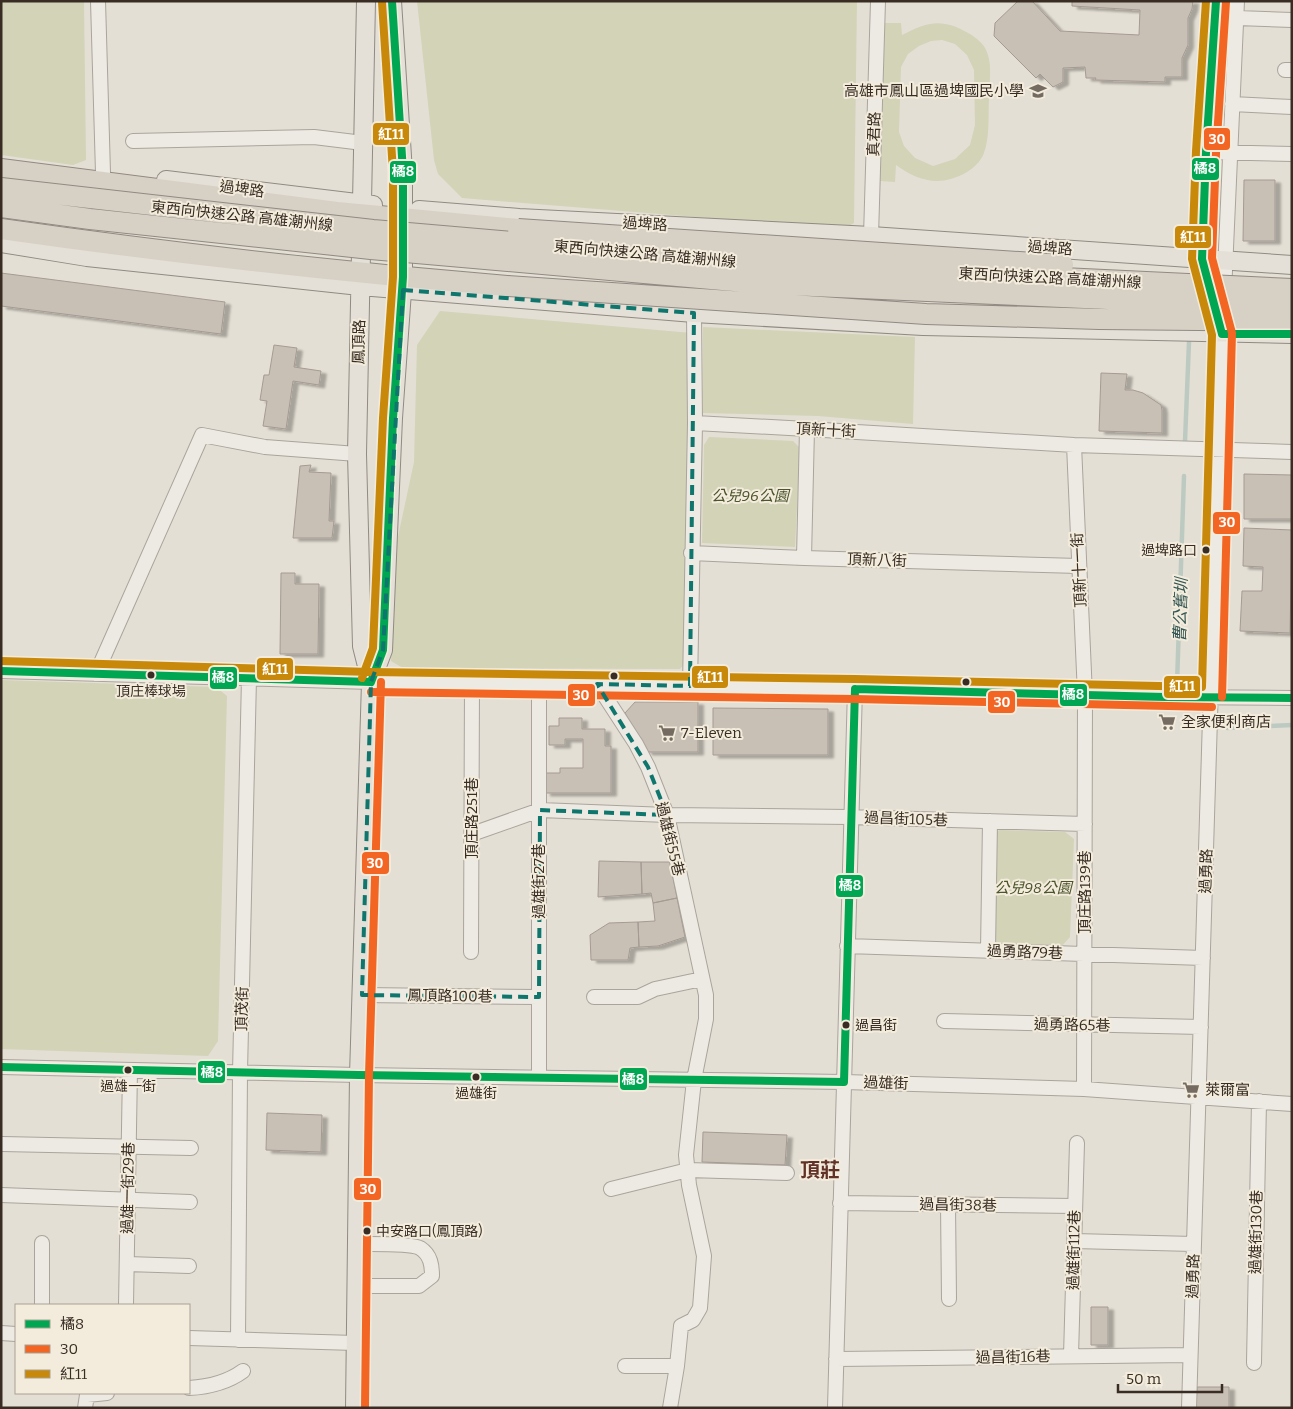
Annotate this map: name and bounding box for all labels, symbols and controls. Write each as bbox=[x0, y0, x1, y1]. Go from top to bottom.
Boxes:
school or university icon: 高雄市鳳山區過埤國民小學 bbox=[1028, 81, 1048, 101]
place label: 高雄市鳳山區過埤國民小學 bbox=[844, 82, 1024, 100]
street label: 真君路 bbox=[864, 111, 884, 157]
line badge: 紅11 bbox=[372, 122, 410, 146]
text: 紅11 bbox=[378, 126, 404, 143]
line badge: 30 bbox=[1203, 127, 1231, 151]
text: 30 bbox=[1209, 131, 1226, 148]
line badge: 橘8 bbox=[1191, 157, 1220, 181]
line badge: 橘8 bbox=[389, 160, 417, 184]
text: 橘8 bbox=[1194, 160, 1216, 177]
text: 橘8 bbox=[392, 163, 414, 180]
street label: 過埤路 bbox=[219, 177, 265, 201]
street label: 東西向快速公路 高雄潮州線 bbox=[150, 197, 334, 235]
street label: 過埤路 bbox=[622, 214, 668, 234]
line badge: 紅11 bbox=[1174, 225, 1212, 249]
text: 紅11 bbox=[1180, 229, 1206, 246]
street label: 東西向快速公路 高雄潮州線 bbox=[553, 237, 737, 271]
street label: 過埤路 bbox=[1027, 237, 1073, 259]
street label: 東西向快速公路 高雄潮州線 bbox=[958, 264, 1142, 292]
street label: 鳳頂路 bbox=[350, 319, 368, 365]
street label: 頂新十街 bbox=[796, 419, 856, 441]
park label: 公兒96公園 bbox=[711, 487, 791, 505]
line badge: 30 bbox=[1212, 511, 1241, 535]
text: 30 bbox=[1219, 514, 1236, 531]
street label: 頂新十一街 bbox=[1068, 532, 1090, 608]
place label: 過埤路口 bbox=[1141, 542, 1197, 559]
marker: 過埤路口 bbox=[1201, 545, 1211, 555]
street label: 頂新八街 bbox=[847, 550, 907, 570]
water label: 曹公舊圳 bbox=[1170, 576, 1191, 642]
line badge: 紅11 bbox=[256, 657, 294, 681]
text: 紅11 bbox=[262, 661, 288, 678]
line badge: 紅11 bbox=[691, 665, 729, 689]
line badge: 橘8 bbox=[209, 666, 238, 690]
text: 橘8 bbox=[212, 669, 234, 686]
text: 紅11 bbox=[697, 669, 723, 686]
marker: 頂庄棒球場 bbox=[146, 670, 156, 680]
unlabelled marker bbox=[609, 671, 619, 681]
line badge: 紅11 bbox=[1163, 675, 1201, 699]
unlabelled marker bbox=[961, 677, 971, 687]
text: 紅11 bbox=[1169, 678, 1195, 695]
place label: 頂庄棒球場 bbox=[116, 683, 186, 700]
line badge: 30 bbox=[567, 683, 596, 707]
line badge: 橘8 bbox=[1059, 683, 1088, 707]
text: 橘8 bbox=[1062, 686, 1084, 703]
text: 30 bbox=[573, 687, 590, 704]
line badge: 30 bbox=[987, 690, 1016, 714]
text: 30 bbox=[994, 694, 1011, 711]
supermarket icon: 全家便利商店 bbox=[1157, 712, 1177, 732]
place label: 全家便利商店 bbox=[1181, 713, 1271, 731]
supermarket icon: 7-Eleven bbox=[657, 723, 677, 743]
place label: 7-Eleven bbox=[681, 724, 742, 742]
street label: 頂庄路251巷 bbox=[463, 777, 481, 859]
street label: 過雄街55巷 bbox=[652, 800, 688, 878]
street label: 過昌街105巷 bbox=[864, 809, 948, 829]
street label: 過雄街27巷 bbox=[530, 843, 548, 919]
street label: 過勇路 bbox=[1196, 848, 1216, 894]
street label: 頂庄路139巷 bbox=[1076, 850, 1094, 934]
line badge: 30 bbox=[361, 851, 390, 875]
text: 30 bbox=[367, 855, 384, 872]
line badge: 橘8 bbox=[835, 874, 864, 898]
text: 橘8 bbox=[839, 877, 861, 894]
park label: 公兒98公園 bbox=[994, 879, 1074, 897]
street label: 過勇路79巷 bbox=[987, 942, 1063, 962]
street label: 頂茂街 bbox=[233, 986, 251, 1032]
street label: 鳳頂路100巷 bbox=[407, 986, 493, 1006]
street label: 過勇路65巷 bbox=[1034, 1015, 1110, 1035]
place label: 過昌街 bbox=[855, 1017, 897, 1034]
marker: 過昌街 bbox=[841, 1020, 851, 1030]
line badge: 橘8 bbox=[197, 1060, 226, 1084]
text: 橘8 bbox=[201, 1064, 223, 1081]
marker: 過雄一街 bbox=[123, 1065, 133, 1075]
line badge: 橘8 bbox=[619, 1067, 648, 1091]
text: 橘8 bbox=[622, 1071, 644, 1088]
marker: 過雄街 bbox=[471, 1072, 481, 1082]
street label: 過雄街 bbox=[863, 1073, 909, 1093]
place label: 過雄一街 bbox=[100, 1078, 156, 1095]
supermarket icon: 萊爾富 bbox=[1181, 1080, 1201, 1100]
place label: 萊爾富 bbox=[1205, 1081, 1250, 1099]
place label: 過雄街 bbox=[455, 1085, 497, 1102]
street label: 過雄一街29巷 bbox=[118, 1142, 138, 1234]
district label: 頂莊 bbox=[800, 1158, 840, 1182]
line badge: 30 bbox=[353, 1177, 382, 1201]
text: 30 bbox=[360, 1181, 377, 1198]
street label: 過雄街130巷 bbox=[1246, 1190, 1266, 1274]
street label: 過昌街38巷 bbox=[919, 1195, 997, 1215]
street label: 過雄街112巷 bbox=[1064, 1210, 1084, 1290]
place label: 中安路口(鳳頂路) bbox=[376, 1223, 483, 1240]
marker: 中安路口(鳳頂路) bbox=[362, 1226, 372, 1236]
street label: 過勇路 bbox=[1183, 1253, 1203, 1299]
legend bbox=[15, 1304, 190, 1394]
text: 橘8 bbox=[60, 1315, 84, 1333]
text: 30 bbox=[60, 1340, 78, 1358]
street label: 過昌街16巷 bbox=[975, 1347, 1051, 1367]
scale bar bbox=[1118, 1362, 1222, 1394]
text: 紅11 bbox=[60, 1365, 87, 1383]
text: 50 m bbox=[1126, 1370, 1162, 1388]

